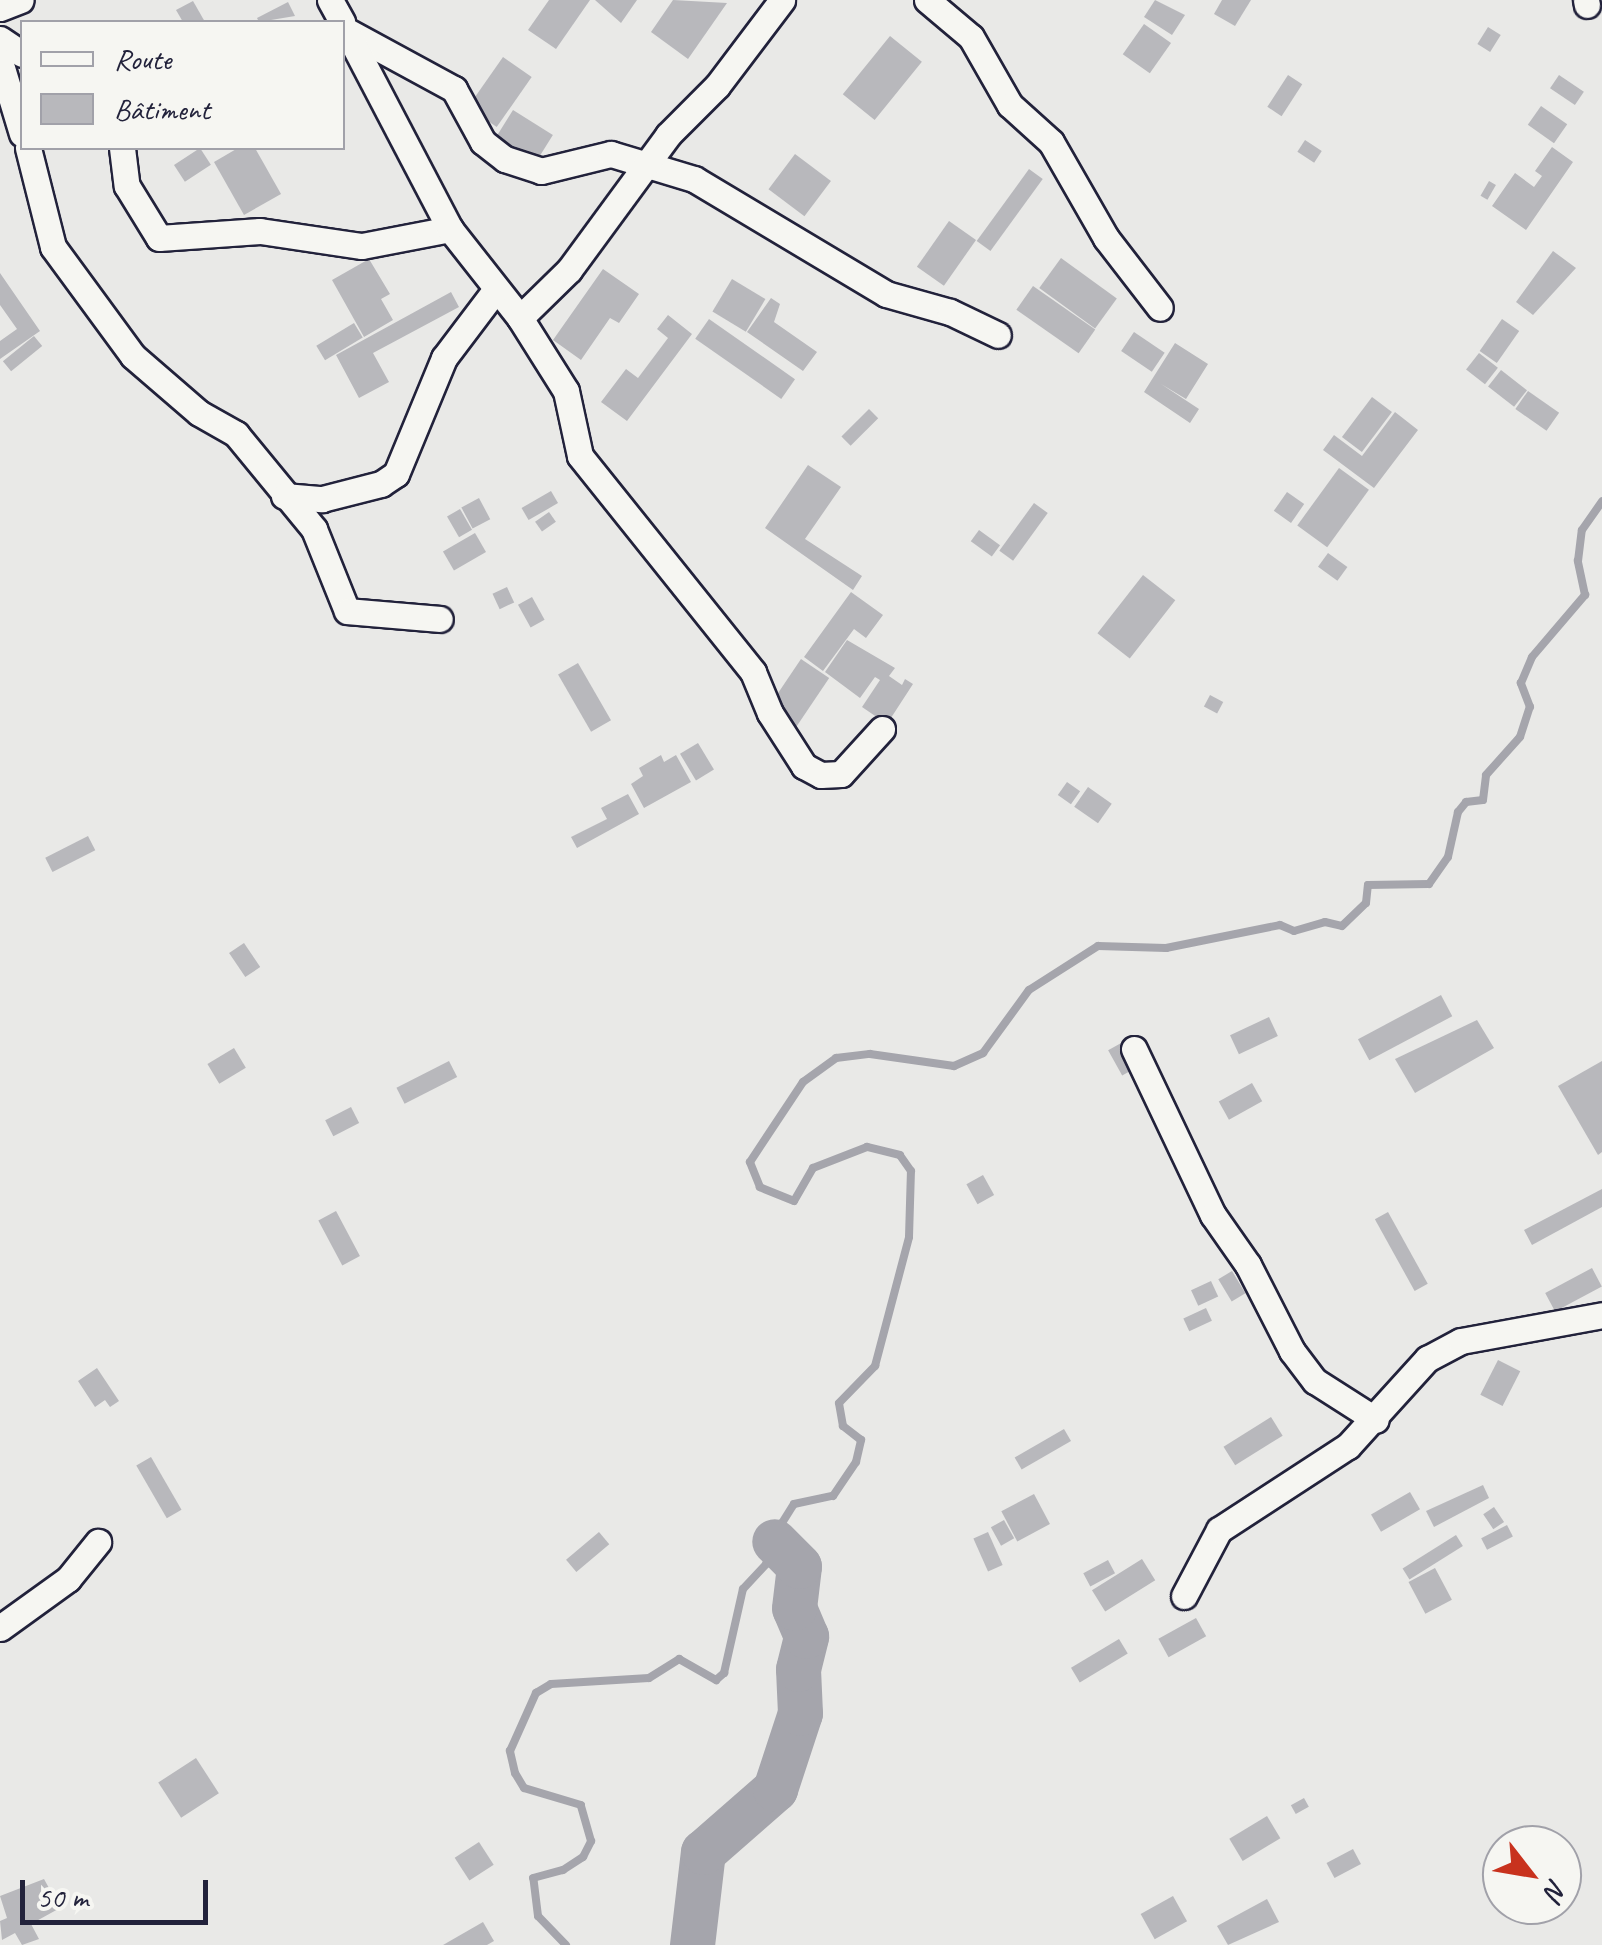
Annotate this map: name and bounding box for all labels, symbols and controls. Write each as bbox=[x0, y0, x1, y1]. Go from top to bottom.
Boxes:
legend bbox=[20, 20, 345, 150]
text: Route bbox=[114, 40, 171, 78]
text: Bâtiment bbox=[114, 90, 210, 128]
north arrow bbox=[1482, 1825, 1582, 1925]
scale bar bbox=[25, 1860, 212, 1922]
text: N bbox=[1537, 1873, 1576, 1906]
text: 50 m bbox=[37, 1878, 88, 1916]

